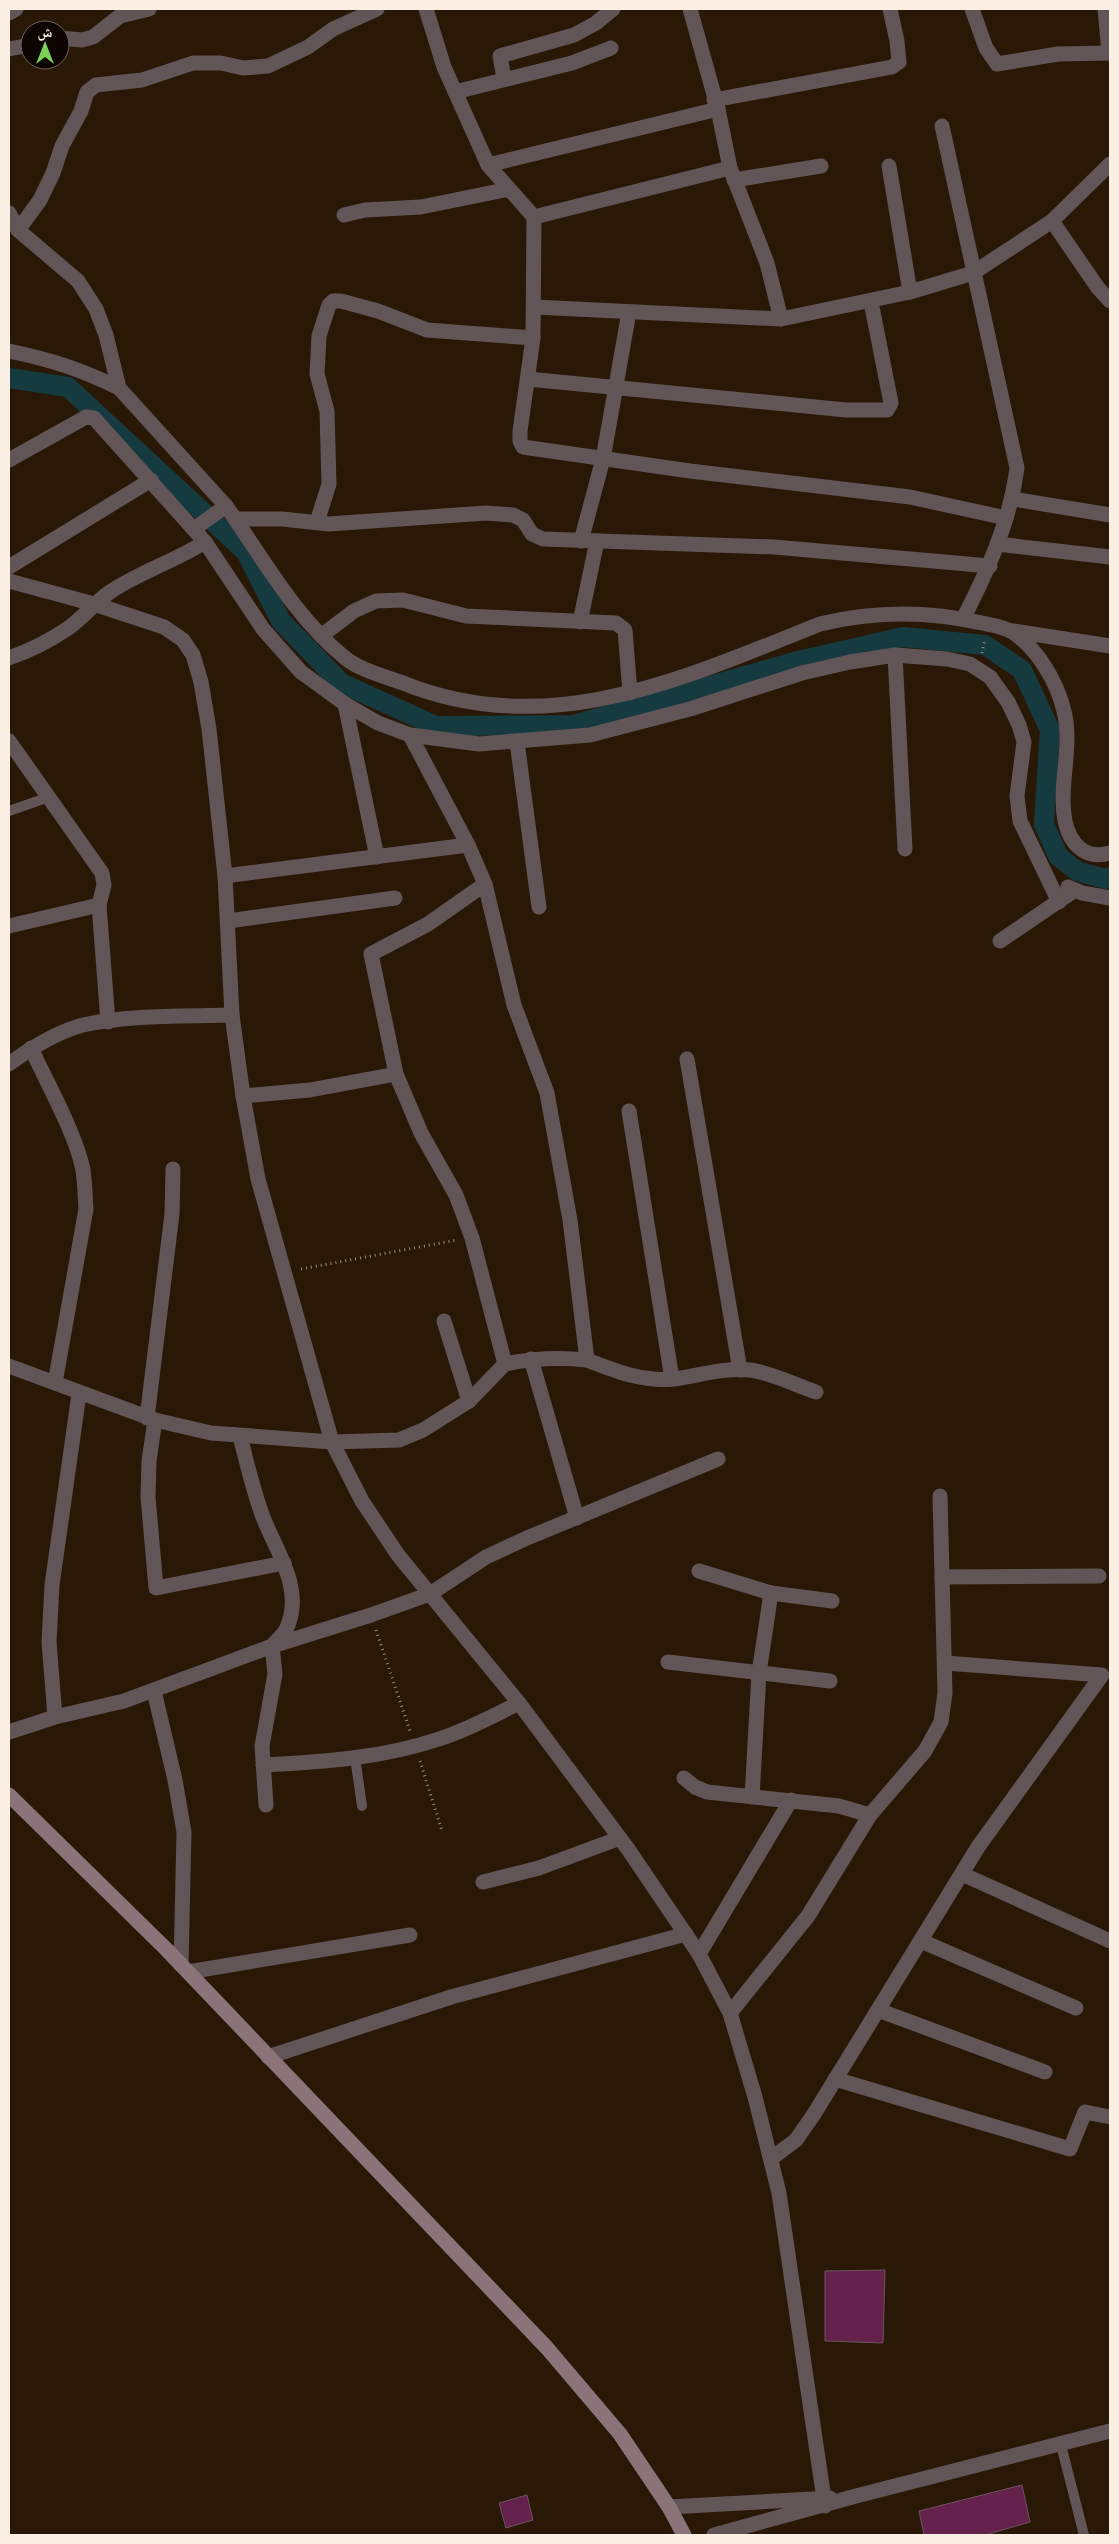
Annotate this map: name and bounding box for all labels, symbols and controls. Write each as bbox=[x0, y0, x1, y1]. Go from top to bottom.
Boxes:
north arrow bbox=[20, 20, 70, 70]
text: ش bbox=[38, 23, 53, 41]

